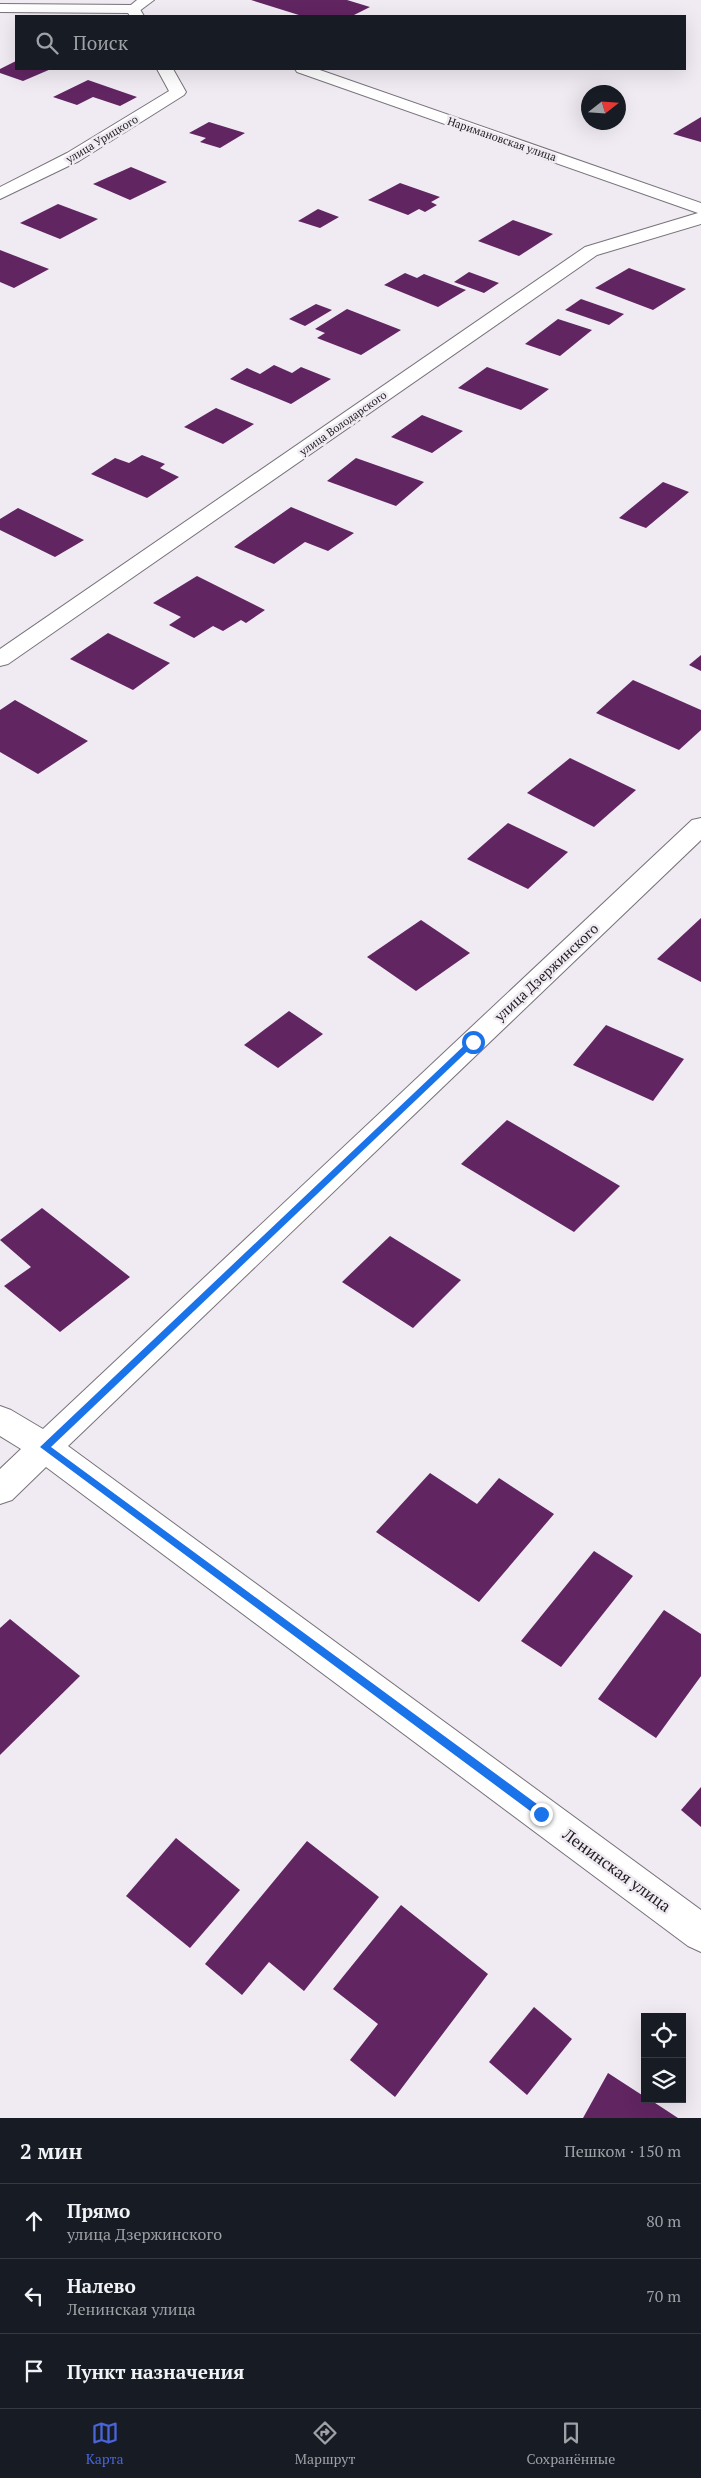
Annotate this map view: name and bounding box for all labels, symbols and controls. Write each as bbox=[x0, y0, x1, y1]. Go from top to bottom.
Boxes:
search box bbox=[15, 15, 686, 70]
icon: search bbox=[33, 29, 61, 57]
text: Поиск bbox=[73, 30, 128, 55]
north arrow bbox=[581, 85, 626, 130]
street label: улица Урицкого bbox=[63, 112, 141, 167]
street label: Наримановская улица bbox=[446, 114, 559, 164]
street label: улица Володарского bbox=[296, 388, 389, 459]
street label: улица Дзержинского bbox=[489, 919, 602, 1026]
route start bbox=[462, 1031, 485, 1054]
route end bbox=[530, 1803, 553, 1826]
street label: Ленинская улица bbox=[558, 1823, 675, 1917]
map controls bbox=[641, 2013, 686, 2103]
button: locate bbox=[641, 2013, 686, 2058]
button: layers bbox=[641, 2058, 686, 2103]
text: 2 мин bbox=[20, 2137, 82, 2165]
text: Пешком · 150 m bbox=[564, 2140, 681, 2162]
text: Прямо bbox=[67, 2198, 130, 2223]
icon: ahead bbox=[20, 2207, 48, 2235]
text: 80 m bbox=[646, 2210, 681, 2232]
text: улица Дзержинского bbox=[67, 2223, 222, 2245]
text: Налево bbox=[67, 2273, 136, 2298]
icon: left bbox=[20, 2282, 48, 2310]
text: 70 m bbox=[646, 2285, 681, 2307]
text: Ленинская улица bbox=[67, 2298, 196, 2320]
icon: arrive bbox=[20, 2357, 48, 2385]
text: Пункт назначения bbox=[67, 2359, 244, 2384]
tab: Карта bbox=[86, 2419, 123, 2468]
tab: Маршрут bbox=[295, 2419, 355, 2468]
tab: Сохранённые bbox=[527, 2419, 615, 2468]

